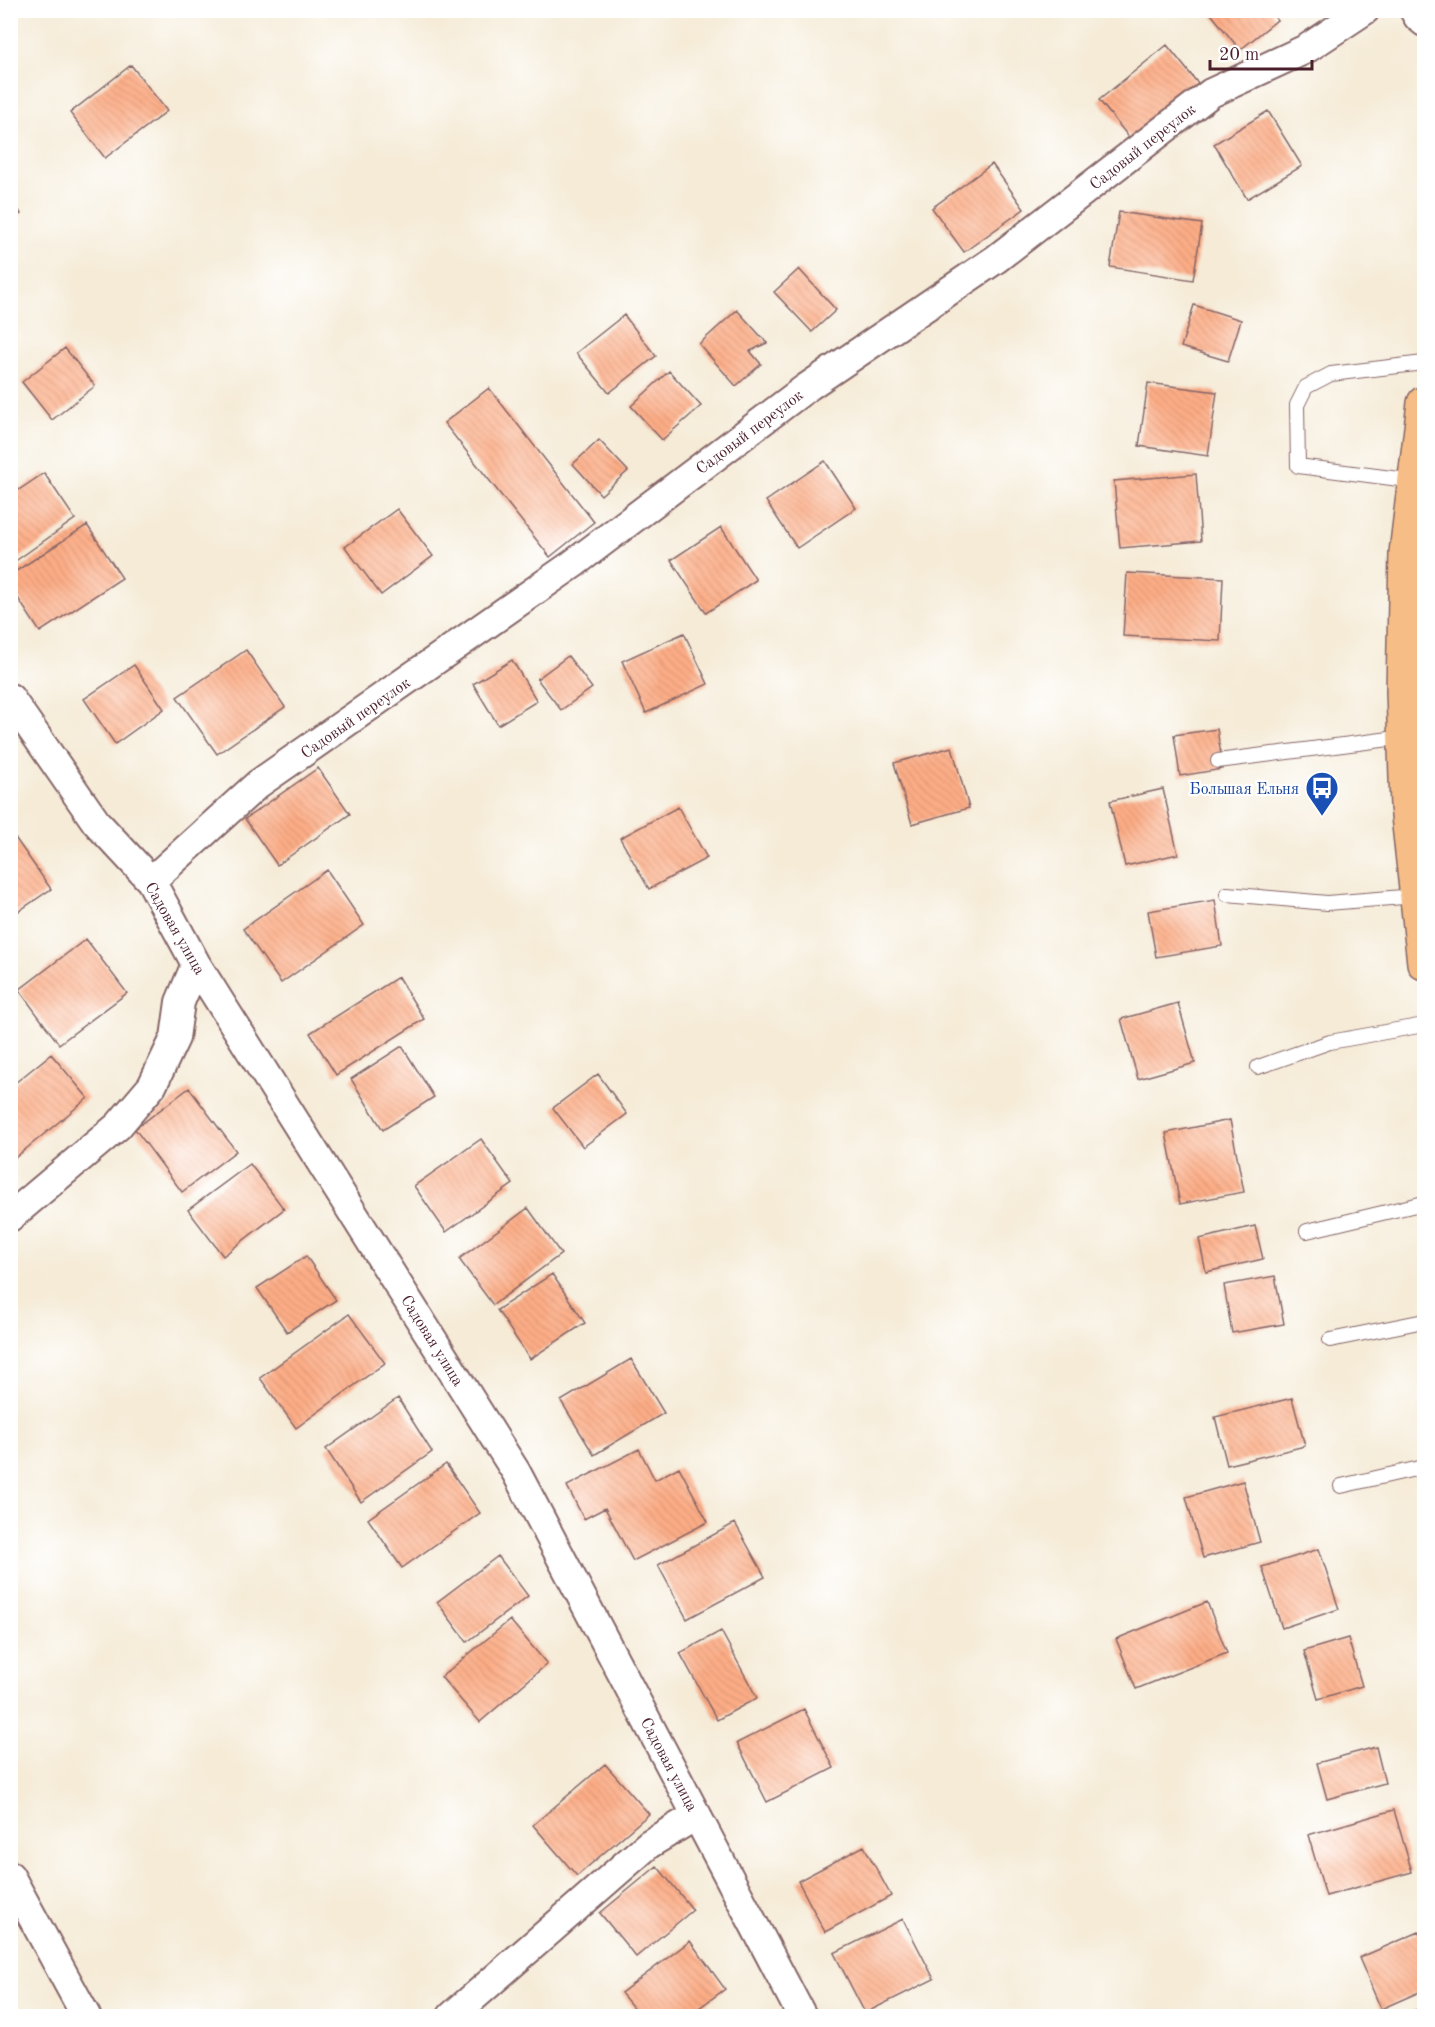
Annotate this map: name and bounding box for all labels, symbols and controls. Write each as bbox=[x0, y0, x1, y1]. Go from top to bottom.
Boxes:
scale bar bbox=[1210, 33, 1312, 71]
text: 20 m bbox=[1219, 46, 1259, 64]
street label: Садовый переулок bbox=[1087, 102, 1199, 194]
street label: Садовый переулок bbox=[694, 387, 807, 478]
street label: Садовый переулок bbox=[299, 675, 414, 762]
bus stop icon: Большая Ельня bbox=[1304, 770, 1340, 817]
place label: Большая Ельня bbox=[1189, 782, 1299, 798]
street label: Садовая улица bbox=[141, 880, 207, 978]
street label: Садовая улица bbox=[397, 1293, 466, 1389]
street label: Садовая улица bbox=[637, 1715, 700, 1815]

